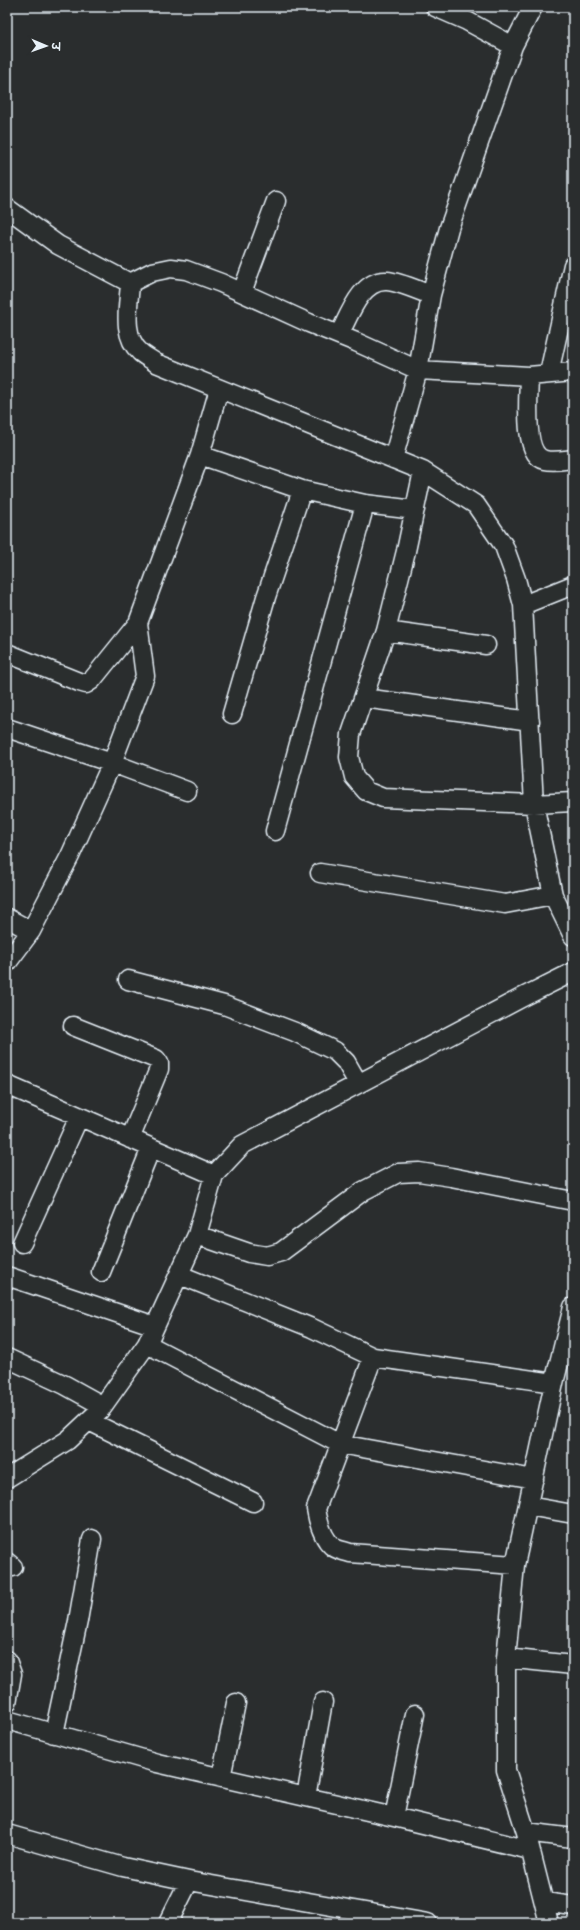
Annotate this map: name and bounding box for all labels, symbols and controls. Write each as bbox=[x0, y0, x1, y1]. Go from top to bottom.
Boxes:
north arrow bbox=[26, 26, 66, 66]
text: उ bbox=[49, 41, 62, 52]

